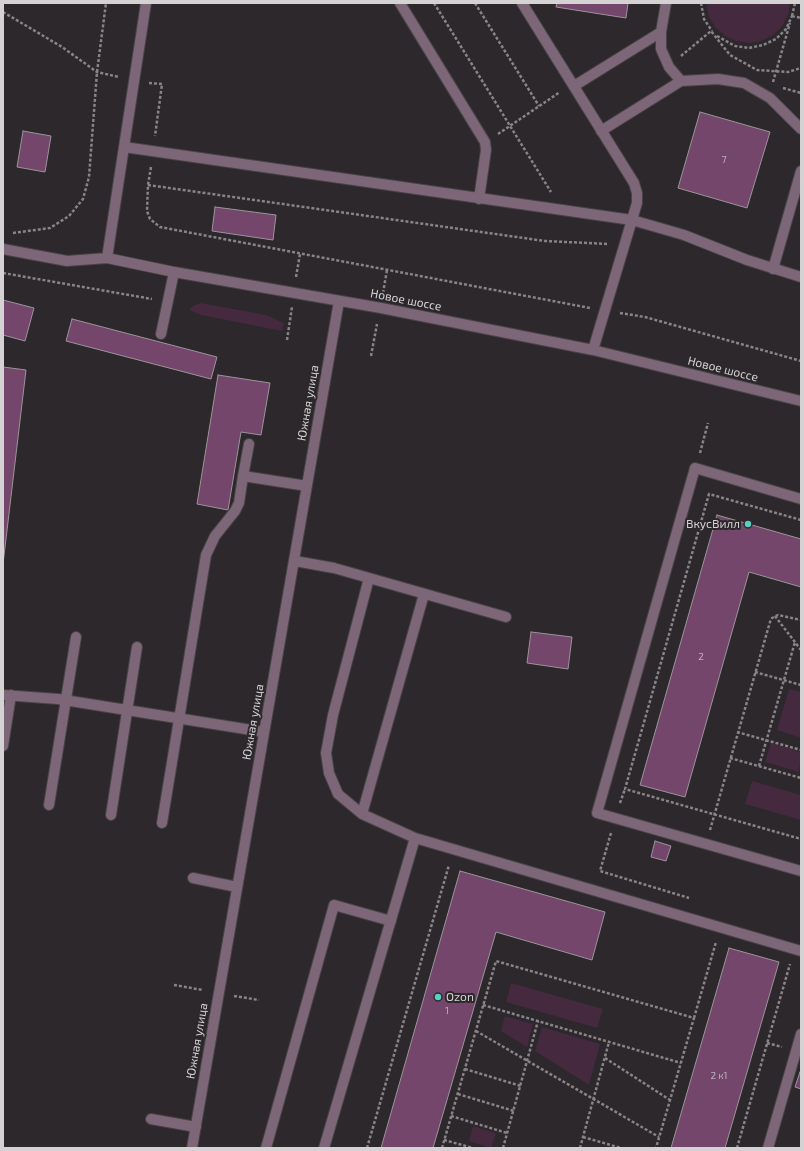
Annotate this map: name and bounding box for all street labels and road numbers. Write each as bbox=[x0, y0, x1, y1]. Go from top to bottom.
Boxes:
street label: Новое шоссе bbox=[369, 286, 443, 314]
street label: Новое шоссе bbox=[686, 353, 760, 385]
street label: Южная улица bbox=[294, 364, 322, 442]
street label: Южная улица bbox=[239, 683, 267, 761]
street label: Южная улица bbox=[183, 1002, 211, 1080]

